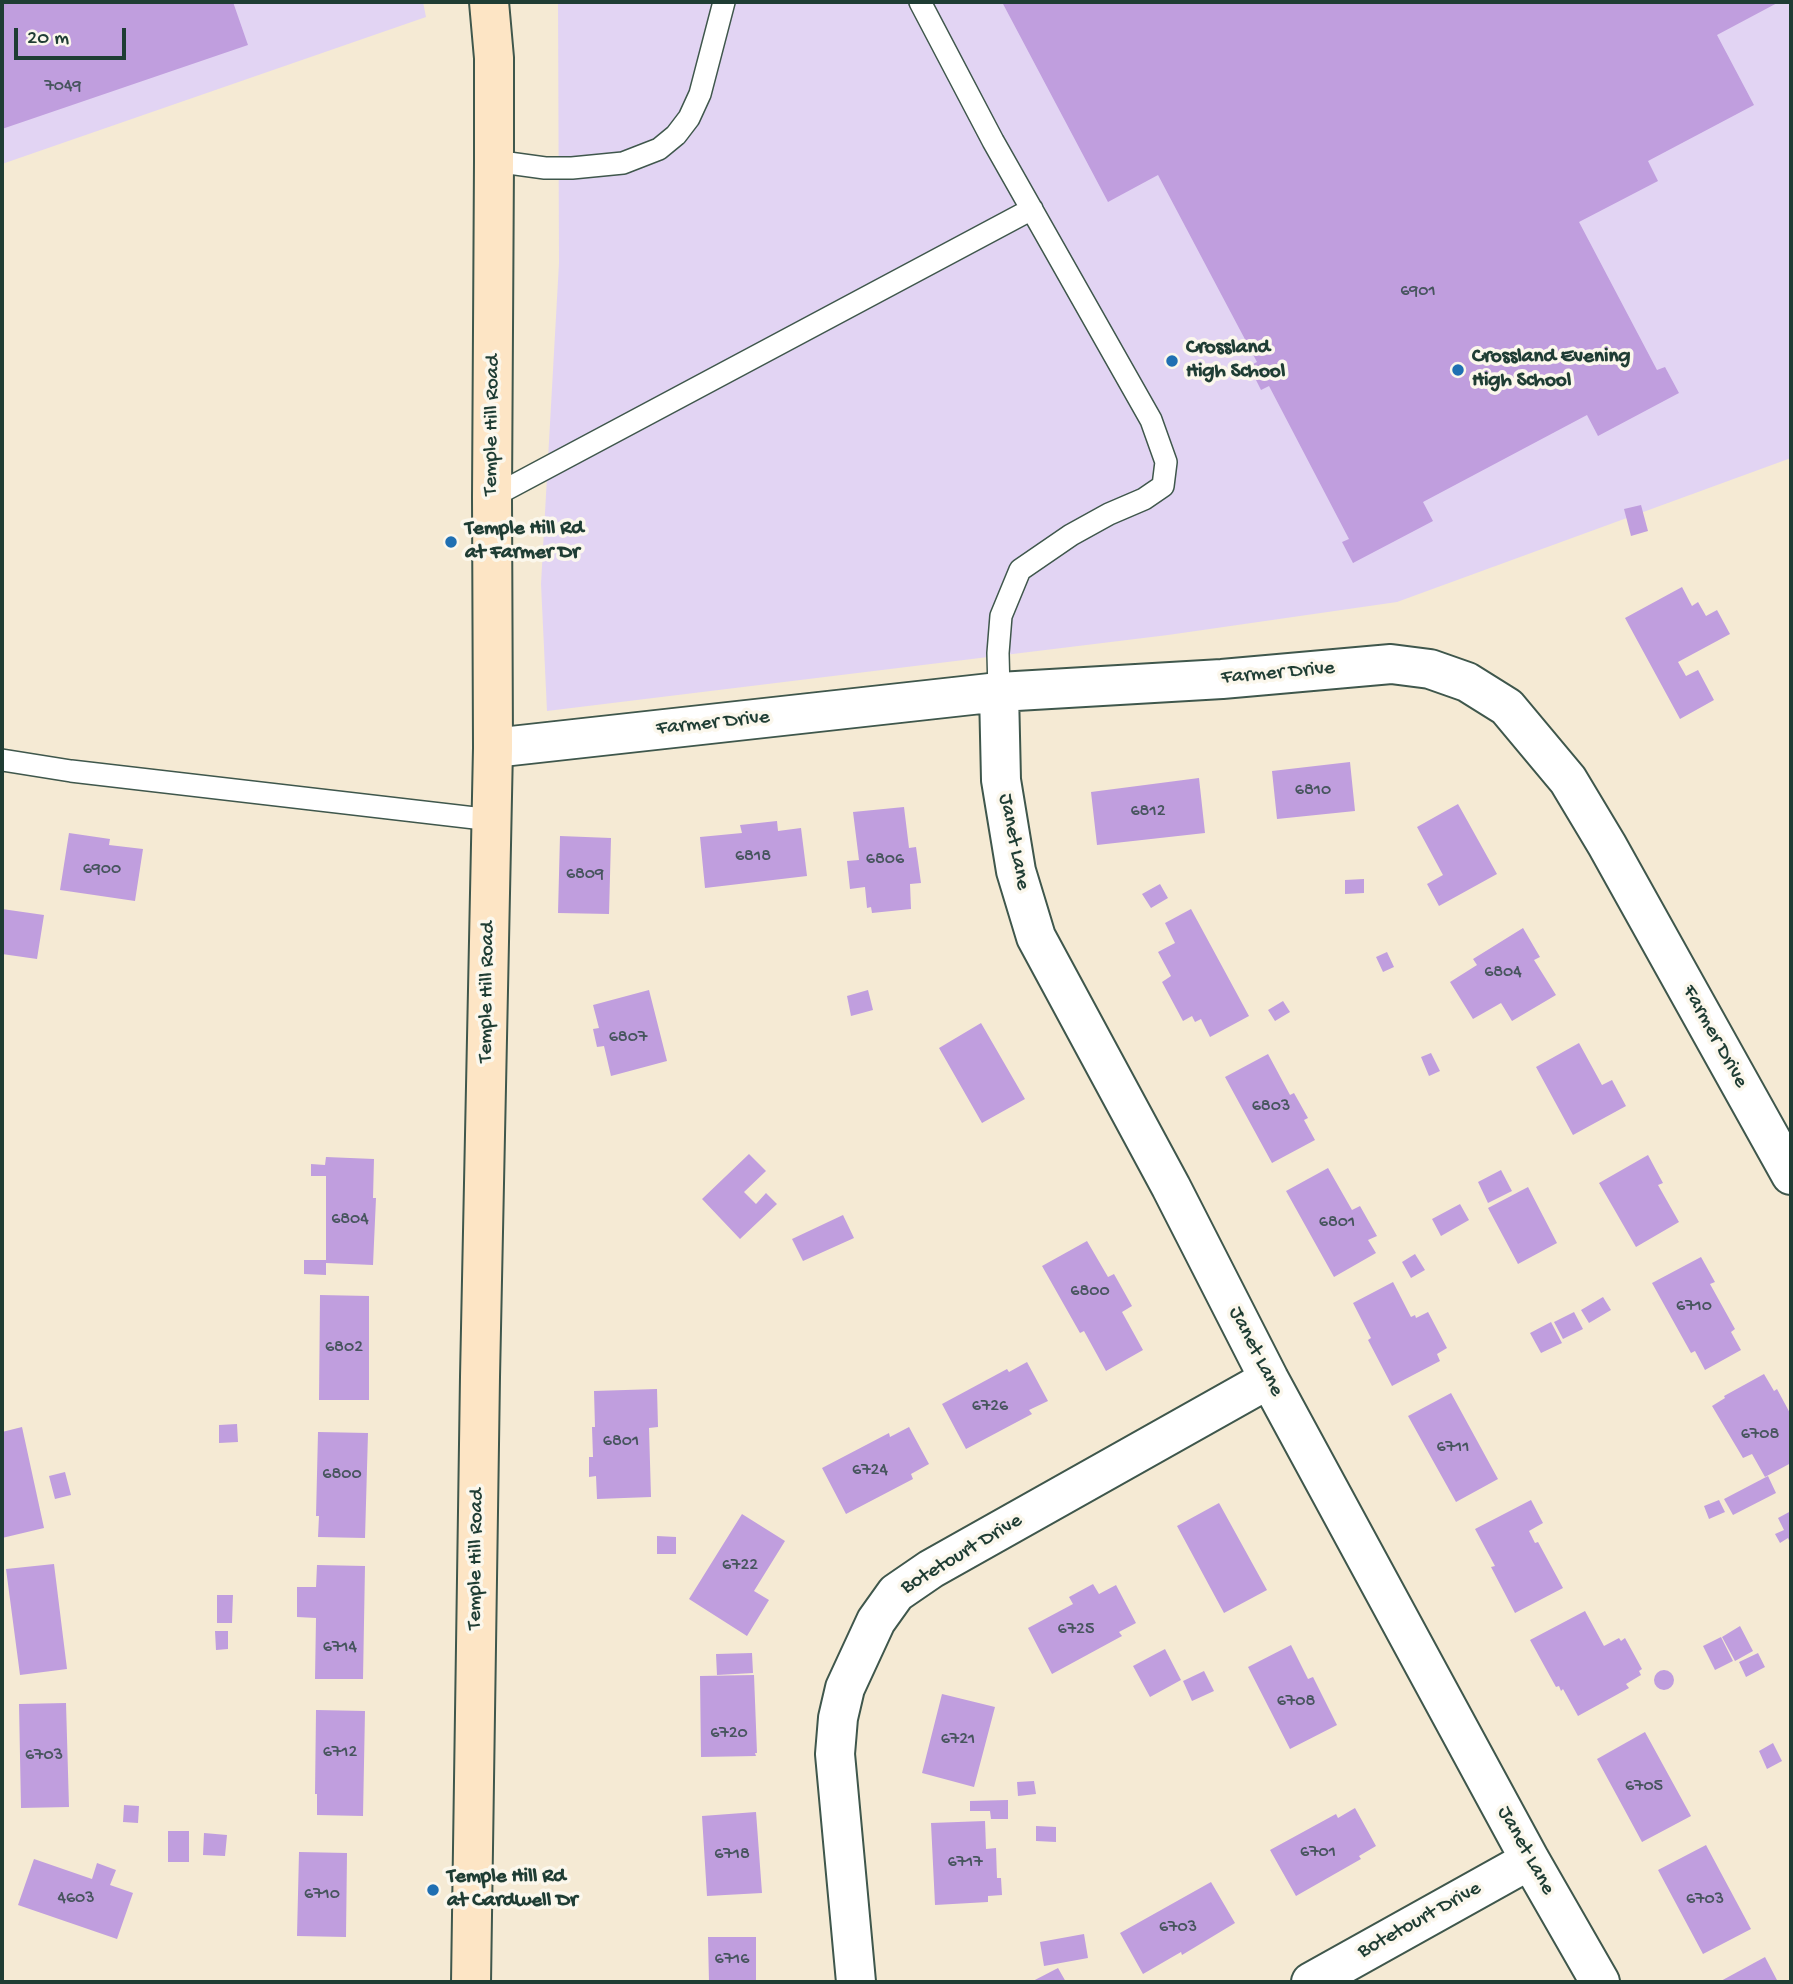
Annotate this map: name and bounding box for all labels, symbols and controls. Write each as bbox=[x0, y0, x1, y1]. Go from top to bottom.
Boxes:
scale bar bbox=[18, 14, 130, 58]
text: 20 m bbox=[27, 27, 69, 52]
house number: 7049 bbox=[44, 76, 82, 98]
house number: 6901 bbox=[1400, 281, 1436, 303]
place label: Crossland High School bbox=[1186, 336, 1285, 386]
place label: Crossland Evening High School bbox=[1472, 345, 1630, 395]
marker: Crossland High School bbox=[1164, 353, 1180, 369]
street label: Temple Hill Road bbox=[479, 354, 507, 496]
marker: Crossland Evening High School bbox=[1450, 362, 1466, 378]
place label: Temple Hill Rd at Farmer Dr bbox=[465, 517, 584, 567]
marker: Temple Hill Rd at Farmer Dr bbox=[443, 534, 459, 550]
street label: Farmer Drive bbox=[1220, 656, 1336, 692]
street label: Farmer Drive bbox=[655, 706, 771, 742]
house number: 6810 bbox=[1295, 780, 1331, 802]
street label: Janet Lane bbox=[991, 792, 1035, 892]
house number: 6812 bbox=[1130, 801, 1166, 823]
house number: 6818 bbox=[735, 846, 771, 868]
house number: 6806 bbox=[866, 849, 904, 871]
house number: 6900 bbox=[83, 859, 121, 881]
house number: 6809 bbox=[566, 864, 604, 886]
street label: Temple Hill Road bbox=[474, 921, 502, 1063]
house number: 6804 bbox=[1484, 962, 1522, 984]
street label: Farmer Drive bbox=[1675, 981, 1753, 1093]
house number: 6807 bbox=[609, 1027, 647, 1049]
house number: 6803 bbox=[1252, 1096, 1290, 1118]
house number: 6804 bbox=[331, 1209, 369, 1231]
house number: 6801 bbox=[1319, 1212, 1355, 1234]
house number: 6800 bbox=[1070, 1281, 1110, 1303]
house number: 6710 bbox=[1676, 1296, 1712, 1318]
street label: Janet Lane bbox=[1222, 1303, 1288, 1401]
house number: 6802 bbox=[325, 1337, 363, 1359]
house number: 6726 bbox=[972, 1396, 1008, 1418]
house number: 6708 bbox=[1741, 1424, 1779, 1446]
house number: 6801 bbox=[603, 1431, 639, 1453]
house number: 6711 bbox=[1436, 1437, 1470, 1459]
house number: 6724 bbox=[852, 1460, 888, 1482]
house number: 6800 bbox=[322, 1464, 362, 1486]
street label: Temple Hill Road bbox=[463, 1488, 491, 1630]
street label: Botetourt Drive bbox=[897, 1509, 1027, 1601]
house number: 6722 bbox=[722, 1555, 758, 1577]
house number: 6725 bbox=[1058, 1619, 1094, 1641]
house number: 6714 bbox=[323, 1637, 357, 1659]
house number: 6708 bbox=[1277, 1691, 1315, 1713]
house number: 6720 bbox=[710, 1723, 748, 1745]
house number: 6721 bbox=[941, 1729, 975, 1751]
house number: 6712 bbox=[323, 1742, 357, 1764]
house number: 6703 bbox=[25, 1745, 63, 1767]
house number: 6705 bbox=[1625, 1776, 1663, 1798]
street label: Janet Lane bbox=[1490, 1802, 1560, 1900]
house number: 6701 bbox=[1300, 1842, 1336, 1864]
house number: 6718 bbox=[714, 1844, 750, 1866]
house number: 6717 bbox=[947, 1852, 983, 1874]
place label: Temple Hill Rd at Cardwell Dr bbox=[447, 1865, 577, 1915]
street label: Botetourt Drive bbox=[1354, 1877, 1486, 1965]
marker: Temple Hill Rd at Cardwell Dr bbox=[425, 1882, 441, 1898]
house number: 6710 bbox=[304, 1884, 340, 1906]
house number: 4603 bbox=[57, 1888, 95, 1910]
house number: 6703 bbox=[1686, 1889, 1724, 1911]
house number: 6703 bbox=[1159, 1917, 1197, 1939]
house number: 6716 bbox=[715, 1949, 749, 1971]

